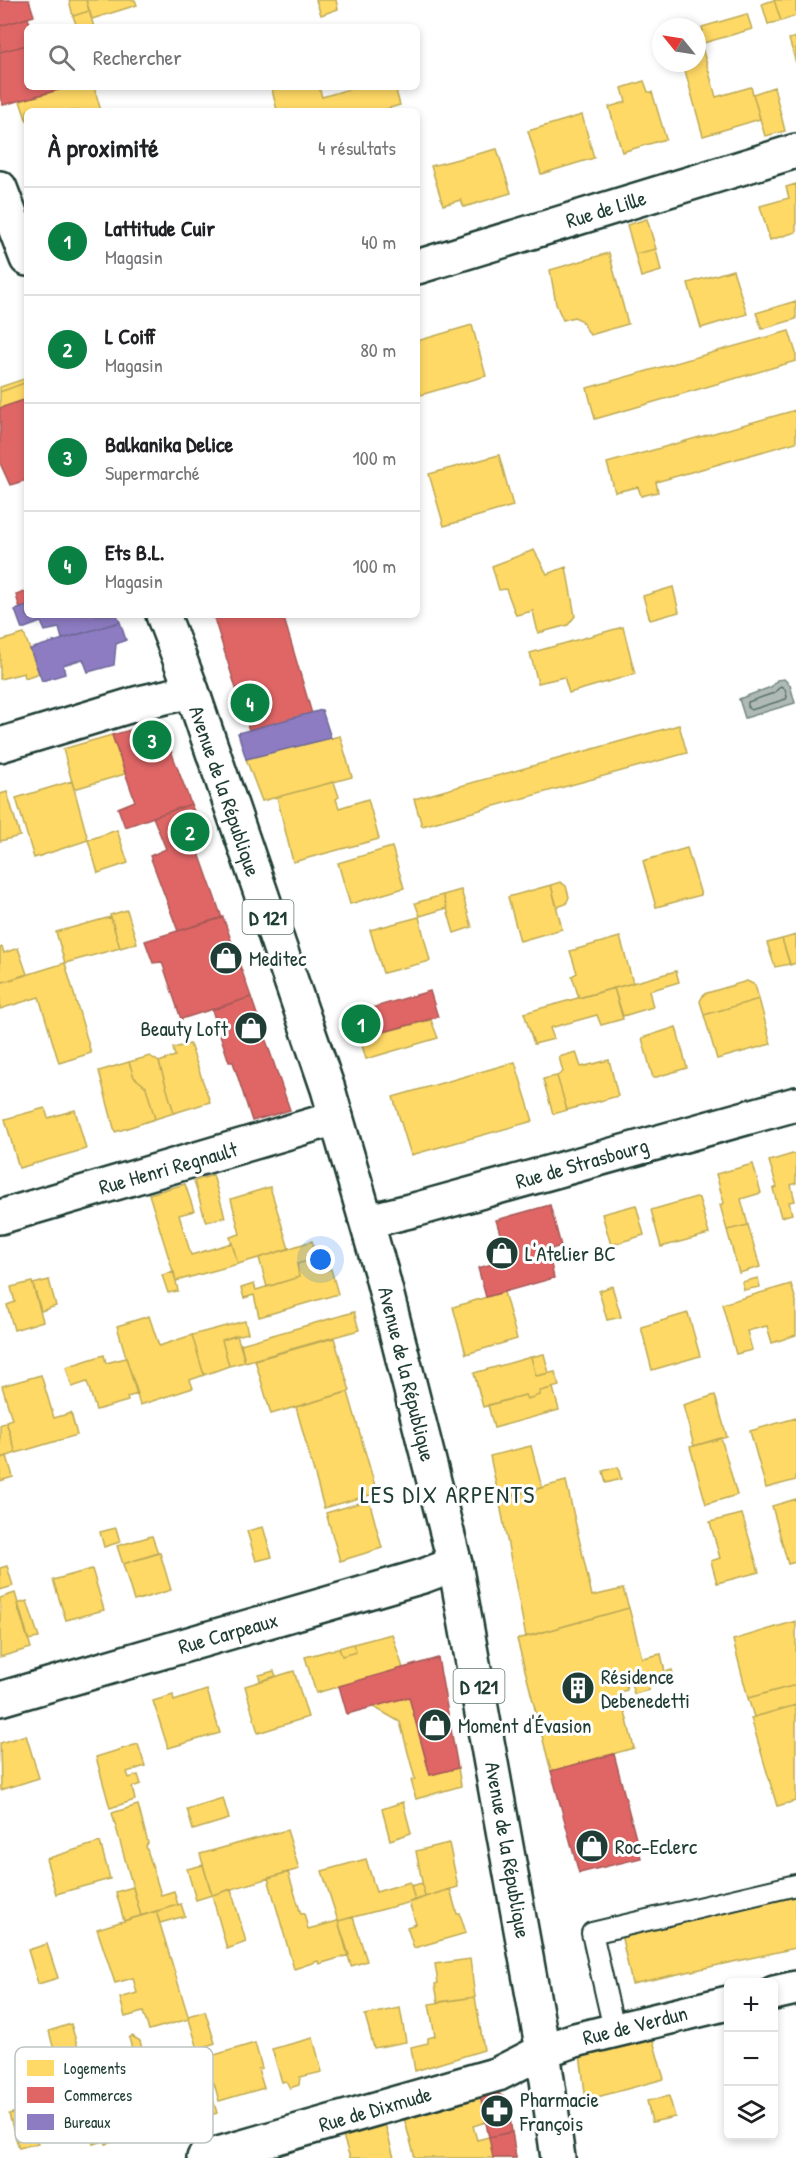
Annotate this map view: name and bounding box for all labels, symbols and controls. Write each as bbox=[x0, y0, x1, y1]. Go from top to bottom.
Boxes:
north arrow bbox=[652, 18, 706, 72]
search box bbox=[24, 24, 420, 90]
icon: search bbox=[45, 41, 78, 74]
text: Rechercher bbox=[93, 42, 182, 72]
text: À proximité bbox=[48, 130, 159, 165]
text: 4 résultats bbox=[318, 134, 396, 161]
street label: Rue de Lille bbox=[562, 183, 650, 235]
text: Lattitude Cuir bbox=[105, 213, 215, 243]
text: 1 bbox=[64, 228, 71, 255]
text: 40 m bbox=[361, 228, 396, 255]
text: Magasin bbox=[105, 243, 163, 270]
text: L Coiff bbox=[105, 321, 156, 351]
text: 2 bbox=[63, 336, 72, 363]
text: 80 m bbox=[360, 336, 396, 363]
text: Magasin bbox=[105, 351, 163, 378]
text: Balkanika Delice bbox=[105, 429, 233, 459]
text: 3 bbox=[63, 444, 72, 471]
text: 100 m bbox=[353, 444, 396, 471]
text: Supermarché bbox=[105, 459, 200, 486]
text: Ets B.L. bbox=[105, 537, 165, 567]
text: 4 bbox=[64, 552, 71, 579]
text: 100 m bbox=[353, 552, 396, 579]
text: Magasin bbox=[105, 567, 163, 594]
pin: 4 bbox=[230, 680, 270, 726]
street label: Avenue de la République bbox=[182, 702, 268, 880]
pin: 3 bbox=[132, 718, 172, 762]
pin: 2 bbox=[170, 810, 210, 854]
road number: D 121 bbox=[242, 900, 294, 934]
shop icon: Meditec bbox=[208, 940, 244, 976]
place label: Meditec bbox=[249, 944, 307, 973]
pin: 1 bbox=[342, 1002, 380, 1046]
shop icon: Beauty Loft bbox=[233, 1010, 269, 1046]
place label: Beauty Loft bbox=[140, 1014, 229, 1043]
street label: Rue de Strasbourg bbox=[512, 1130, 652, 1196]
street label: Rue Henri Regnault bbox=[95, 1134, 241, 1202]
shop icon: L'Atelier BC bbox=[484, 1235, 520, 1271]
place label: L'Atelier BC bbox=[525, 1239, 616, 1268]
your location bbox=[306, 1245, 335, 1274]
street label: Avenue de la République bbox=[371, 1284, 443, 1464]
district label: LES DIX ARPENTS bbox=[360, 1478, 536, 1510]
street label: Rue Carpeaux bbox=[175, 1605, 281, 1661]
place label: Résidence Debenedetti bbox=[601, 1662, 690, 1715]
road number: D 121 bbox=[454, 1669, 504, 1703]
building icon: Résidence Debenedetti bbox=[560, 1670, 596, 1706]
shop icon: Moment d'Évasion bbox=[417, 1707, 453, 1743]
place label: Moment d'Évasion bbox=[458, 1711, 591, 1740]
street label: Avenue de la République bbox=[478, 1759, 538, 1941]
shop icon: Roc-Eclerc bbox=[574, 1828, 610, 1864]
place label: Roc-Eclerc bbox=[615, 1832, 698, 1861]
map controls bbox=[724, 1978, 778, 2140]
button: + bbox=[724, 1978, 778, 2032]
street label: Rue de Verdun bbox=[580, 1998, 690, 2052]
button: − bbox=[724, 2032, 778, 2086]
legend bbox=[15, 2047, 213, 2143]
text: Logements bbox=[64, 2057, 126, 2079]
street label: Rue de Dixmude bbox=[315, 2079, 435, 2139]
text: Commerces bbox=[64, 2084, 132, 2106]
place label: Pharmacie François bbox=[519, 2085, 599, 2138]
button: layers bbox=[724, 2086, 778, 2140]
pharmacy icon: Pharmacie François bbox=[479, 2093, 515, 2129]
text: Bureaux bbox=[64, 2111, 111, 2133]

